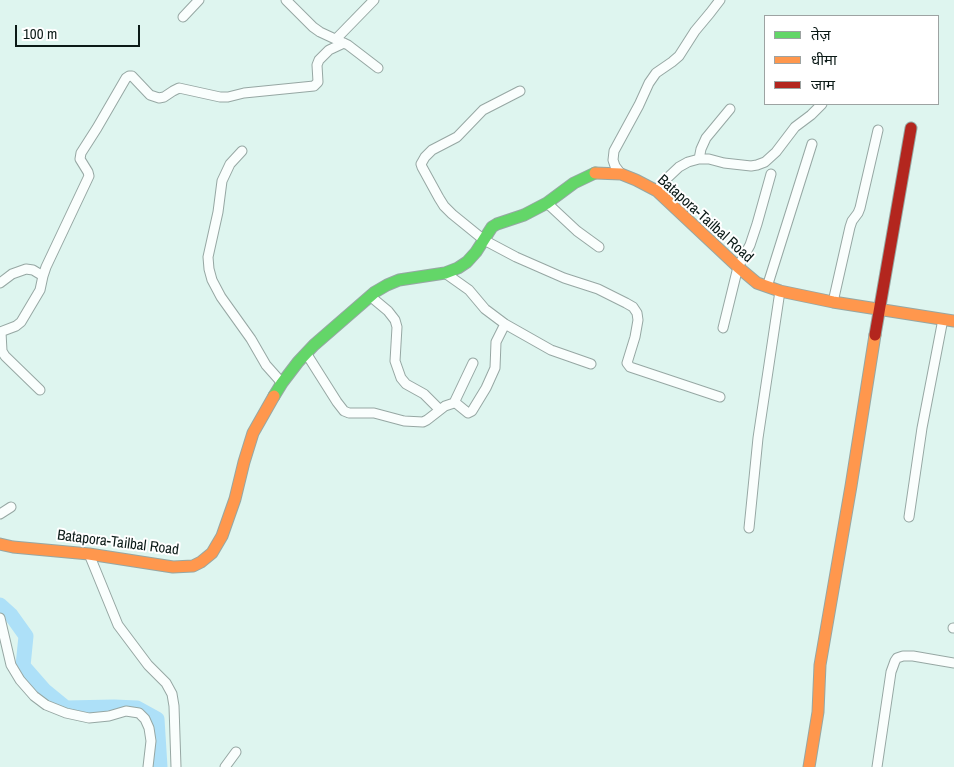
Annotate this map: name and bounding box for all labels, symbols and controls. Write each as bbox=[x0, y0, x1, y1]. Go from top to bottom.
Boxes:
scale bar bbox=[18, 15, 142, 47]
legend bbox=[764, 15, 939, 105]
text: 100 m bbox=[23, 23, 57, 44]
text: तेज़ bbox=[811, 24, 831, 45]
text: धीमा bbox=[811, 49, 837, 70]
text: जाम bbox=[811, 74, 835, 95]
street label: Batapora-Tailbal Road bbox=[653, 171, 757, 267]
street label: Batapora-Tailbal Road bbox=[56, 527, 180, 559]

